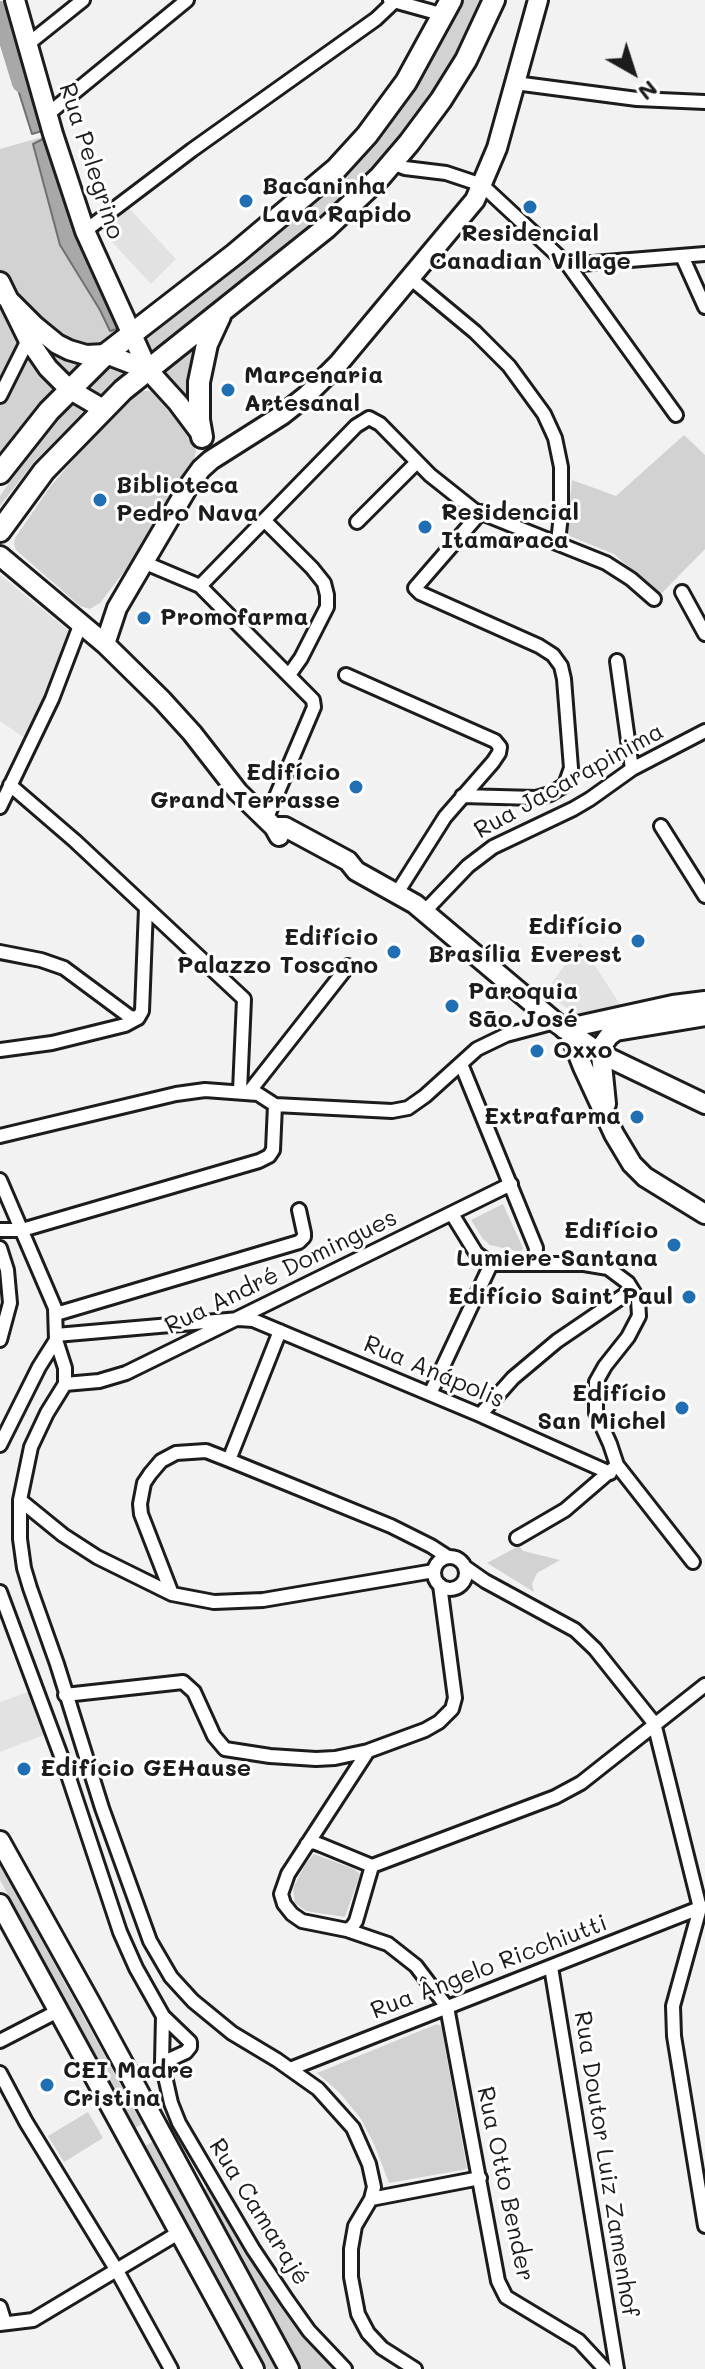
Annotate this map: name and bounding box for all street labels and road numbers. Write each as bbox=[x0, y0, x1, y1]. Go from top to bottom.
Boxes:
street label: Rua Pelegrino bbox=[52, 79, 130, 243]
street label: Rua Jacarapinima bbox=[469, 717, 669, 845]
street label: Rua André Domingues bbox=[160, 1203, 402, 1341]
street label: Rua Anápolis bbox=[359, 1329, 509, 1415]
street label: Rua Ângelo Ricchiutti bbox=[367, 1909, 611, 2025]
street label: Rua Doutor Luiz Zamenhof bbox=[568, 2009, 644, 2319]
street label: Rua Otto Bender bbox=[470, 2084, 540, 2284]
street label: Rua Camarajé bbox=[202, 2133, 316, 2291]

